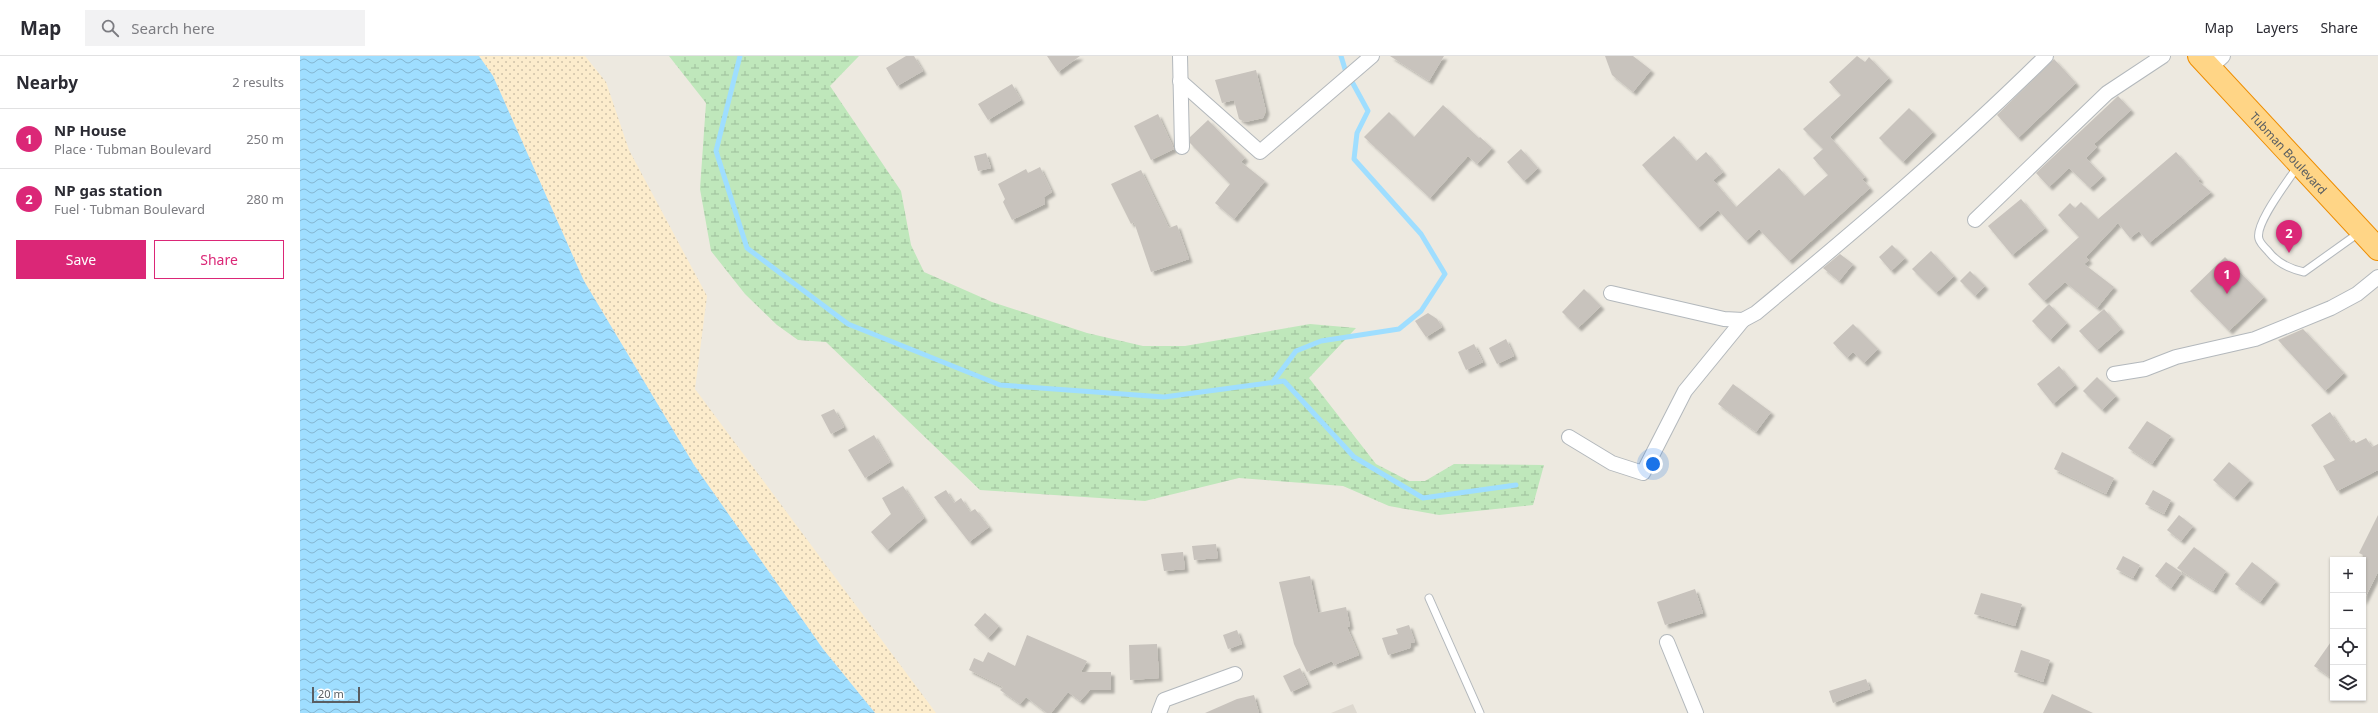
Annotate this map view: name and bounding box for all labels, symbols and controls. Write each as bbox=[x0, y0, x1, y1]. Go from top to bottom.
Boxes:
search box bbox=[85, 10, 365, 46]
text: Map bbox=[20, 15, 61, 41]
icon: search bbox=[99, 17, 121, 39]
text: Search here bbox=[131, 18, 215, 38]
text: Map bbox=[2205, 18, 2234, 37]
text: Layers bbox=[2256, 18, 2298, 37]
text: Share bbox=[2320, 18, 2358, 37]
text: Nearby bbox=[16, 71, 78, 94]
text: 2 results bbox=[232, 73, 284, 91]
street label: Tubman Boulevard bbox=[2246, 108, 2331, 198]
text: NP House bbox=[54, 120, 127, 140]
text: 1 bbox=[25, 130, 33, 148]
text: 250 m bbox=[246, 130, 284, 148]
text: Place · Tubman Boulevard bbox=[54, 140, 212, 158]
text: NP gas station bbox=[54, 180, 162, 200]
text: 2 bbox=[25, 190, 33, 208]
text: 280 m bbox=[246, 190, 284, 208]
text: Fuel · Tubman Boulevard bbox=[54, 200, 205, 218]
pin: 2 bbox=[2276, 220, 2302, 253]
button: Save bbox=[16, 240, 146, 279]
button: Share bbox=[154, 240, 284, 279]
pin: 1 bbox=[2214, 261, 2240, 294]
your location bbox=[1643, 454, 1663, 474]
map controls bbox=[2330, 557, 2366, 701]
button: + bbox=[2330, 557, 2366, 593]
button: − bbox=[2330, 593, 2366, 629]
button: locate bbox=[2330, 629, 2366, 665]
button: layers bbox=[2330, 665, 2366, 701]
scale bar bbox=[312, 685, 360, 704]
text: 20 m bbox=[318, 686, 344, 701]

